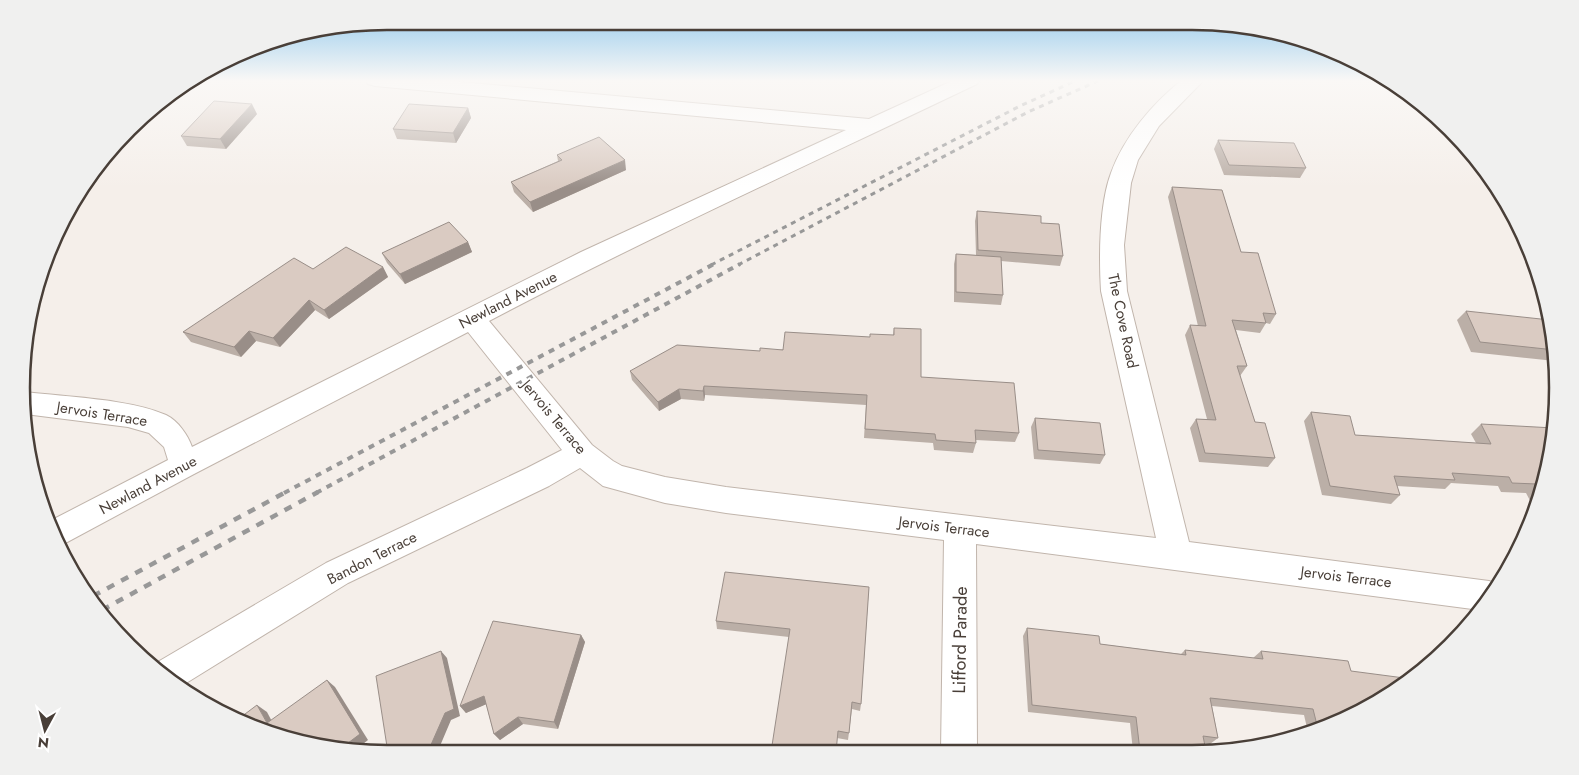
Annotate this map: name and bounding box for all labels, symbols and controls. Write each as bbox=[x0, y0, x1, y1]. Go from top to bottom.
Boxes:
street label: Newland Avenue bbox=[455, 266, 561, 334]
street label: The Cove Road bbox=[1102, 272, 1144, 370]
street label: Jervois Terrace bbox=[515, 373, 592, 459]
street label: Jervois Terrace bbox=[53, 396, 149, 432]
street label: Newland Avenue bbox=[95, 450, 201, 520]
street label: Jervois Terrace bbox=[895, 510, 991, 544]
street label: Bandon Terrace bbox=[323, 526, 421, 590]
street label: Jervois Terrace bbox=[1297, 560, 1393, 594]
street label: Lifford Parade bbox=[946, 586, 974, 694]
north arrow bbox=[20, 705, 70, 755]
text: N bbox=[37, 732, 50, 754]

